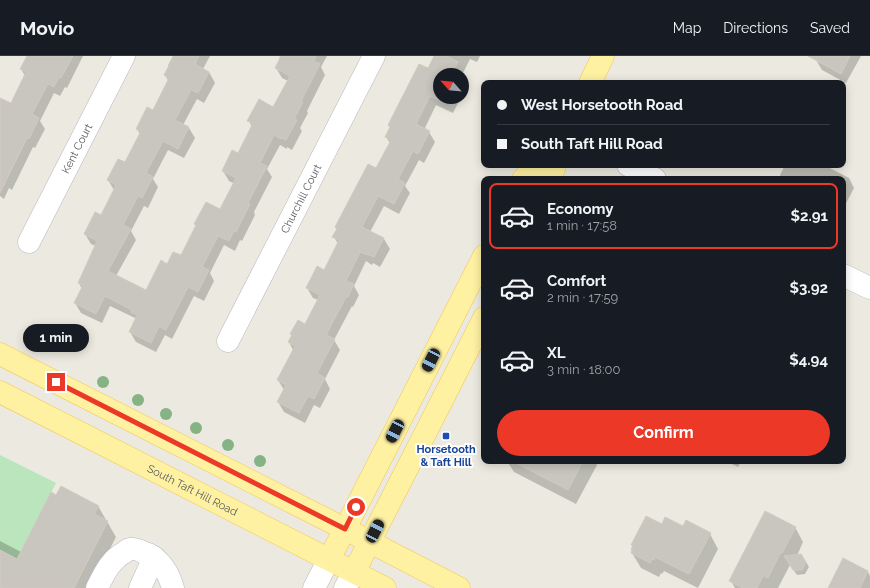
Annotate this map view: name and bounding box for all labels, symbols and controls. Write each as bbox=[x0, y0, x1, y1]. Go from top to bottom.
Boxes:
text: Movio bbox=[20, 17, 74, 39]
text: Map bbox=[673, 20, 701, 36]
text: Directions bbox=[723, 20, 788, 36]
text: Saved bbox=[810, 20, 850, 36]
north arrow bbox=[433, 68, 469, 104]
map controls bbox=[433, 68, 469, 104]
text: West Horsetooth Road bbox=[521, 96, 683, 114]
street label: Kent Court bbox=[59, 121, 95, 176]
text: South Taft Hill Road bbox=[521, 135, 663, 153]
street label: Churchill Court bbox=[278, 162, 325, 236]
icon: car bbox=[499, 198, 535, 234]
text: Economy bbox=[547, 200, 614, 218]
text: $2.91 bbox=[790, 207, 828, 225]
text: 1 min · 17:58 bbox=[547, 218, 617, 233]
icon: car bbox=[499, 270, 535, 306]
text: Comfort bbox=[547, 272, 606, 290]
text: $3.92 bbox=[790, 279, 828, 297]
text: 2 min · 17:59 bbox=[547, 290, 618, 305]
callout: 1 min bbox=[23, 324, 89, 352]
text: 1 min bbox=[40, 330, 72, 345]
icon: car bbox=[499, 342, 535, 378]
text: XL bbox=[547, 344, 565, 362]
car bbox=[420, 347, 442, 373]
text: $4.94 bbox=[789, 351, 828, 369]
text: 3 min · 18:00 bbox=[547, 362, 620, 377]
route end bbox=[47, 373, 65, 391]
button: Confirm bbox=[497, 410, 830, 456]
car bbox=[384, 418, 406, 444]
marker: Horsetooth & Taft Hill bbox=[441, 431, 451, 441]
place label: Horsetooth & Taft Hill bbox=[416, 443, 476, 469]
street label: South Taft Hill Road bbox=[145, 462, 240, 519]
route start bbox=[347, 498, 365, 516]
car bbox=[364, 518, 386, 544]

